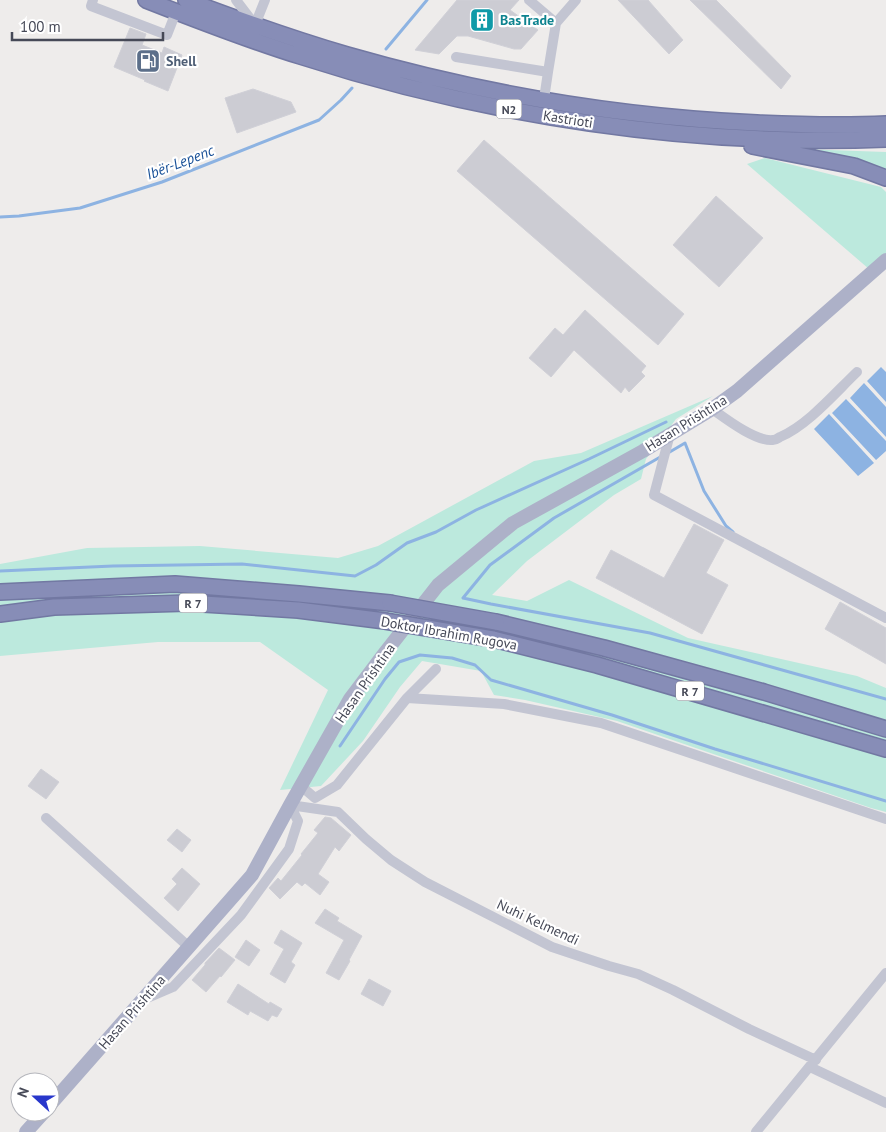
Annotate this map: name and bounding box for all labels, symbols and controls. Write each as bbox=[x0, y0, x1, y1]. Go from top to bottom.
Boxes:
building icon: BasTrade bbox=[469, 7, 495, 33]
scale bar bbox=[12, 10, 164, 42]
place label: BasTrade bbox=[500, 11, 554, 29]
text: 100 m bbox=[20, 17, 61, 36]
fuel station icon: Shell bbox=[135, 48, 161, 74]
place label: Shell bbox=[166, 52, 197, 70]
road number: N2 bbox=[496, 100, 522, 118]
street label: Kastrioti bbox=[542, 106, 594, 132]
water label: Ibër-Lepenc bbox=[143, 140, 217, 184]
street label: Hasan Prishtina bbox=[642, 391, 730, 455]
road number: R 7 bbox=[179, 594, 207, 612]
street label: Doktor Ibrahim Rugova bbox=[379, 612, 519, 654]
street label: Hasan Prishtina bbox=[331, 640, 399, 726]
road number: R 7 bbox=[676, 681, 704, 700]
street label: Nuhi Kelmendi bbox=[494, 895, 582, 949]
street label: Hasan Prishtina bbox=[95, 971, 169, 1053]
north arrow bbox=[10, 1072, 60, 1122]
text: N bbox=[13, 1085, 33, 1100]

